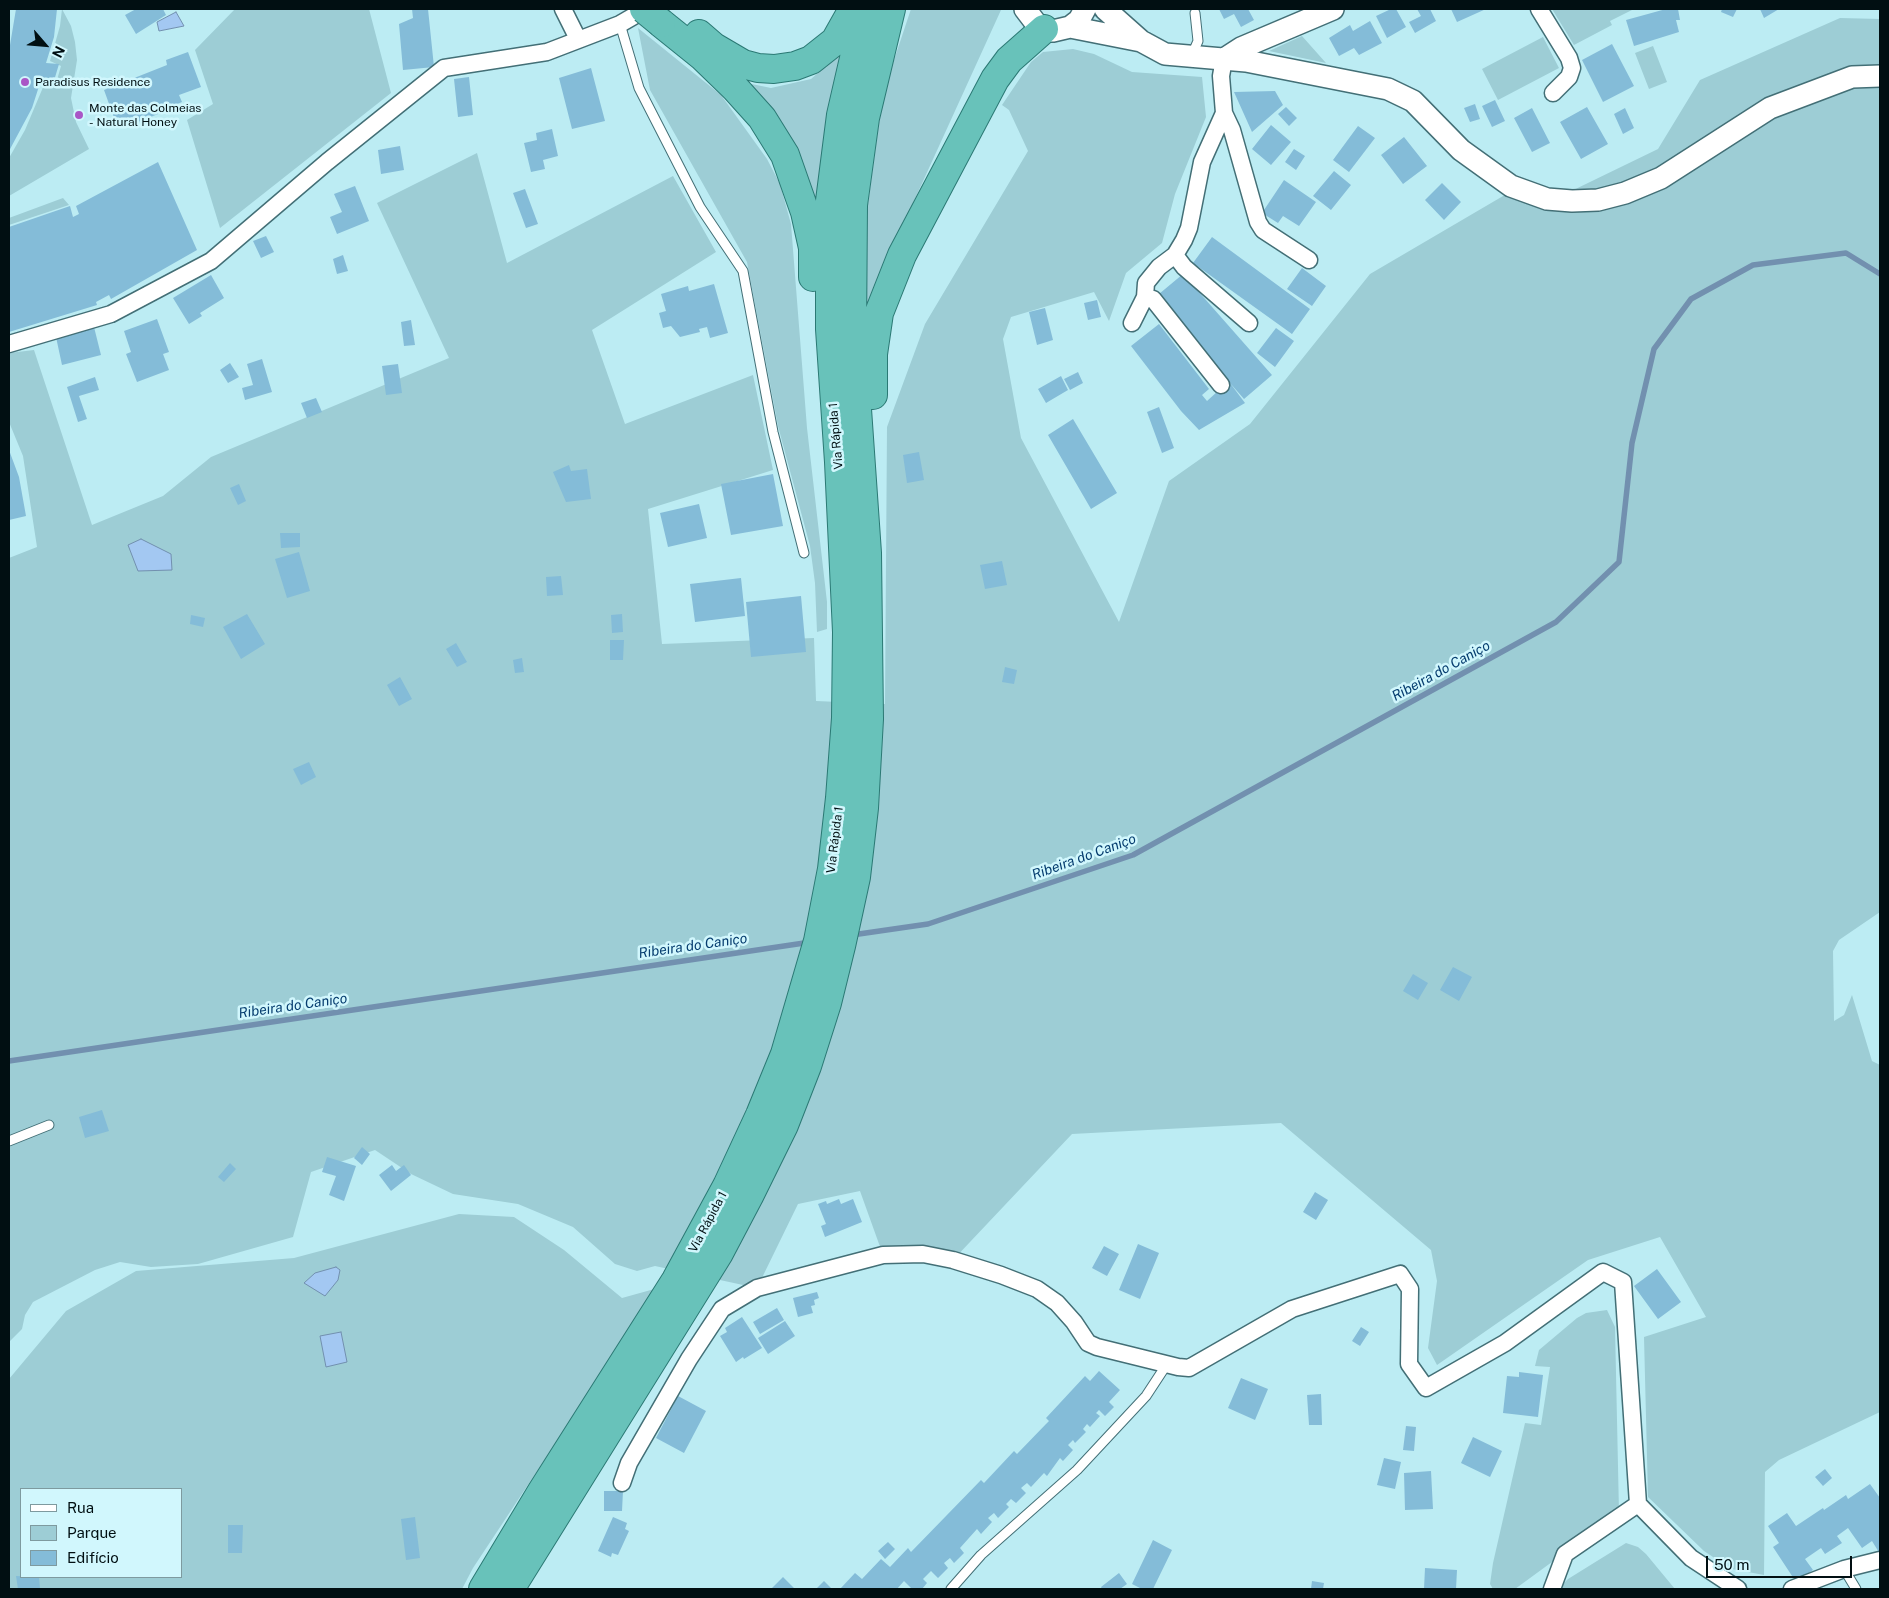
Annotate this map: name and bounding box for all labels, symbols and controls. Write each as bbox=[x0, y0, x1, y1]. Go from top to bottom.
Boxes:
north arrow bbox=[20, 20, 70, 70]
text: N bbox=[49, 43, 68, 60]
place label: Paradisus Residence bbox=[35, 75, 150, 89]
marker: Paradisus Residence bbox=[19, 76, 31, 88]
place label: Monte das Colmeias - Natural Honey bbox=[89, 101, 201, 129]
marker: Monte das Colmeias - Natural Honey bbox=[73, 109, 85, 121]
street label: Via Rápida 1 bbox=[826, 402, 846, 470]
water label: Ribeira do Caniço bbox=[1389, 637, 1493, 705]
street label: Via Rápida 1 bbox=[824, 806, 846, 874]
water label: Ribeira do Caniço bbox=[1030, 830, 1138, 884]
water label: Ribeira do Caniço bbox=[638, 930, 748, 962]
water label: Ribeira do Caniço bbox=[238, 990, 348, 1022]
street label: Via Rápida 1 bbox=[686, 1189, 730, 1255]
legend bbox=[20, 1488, 182, 1578]
text: Rua bbox=[67, 1499, 94, 1516]
text: Parque bbox=[67, 1524, 117, 1541]
scale bar bbox=[1709, 1546, 1855, 1578]
text: Edifício bbox=[67, 1549, 119, 1566]
text: 50 m bbox=[1714, 1556, 1749, 1573]

